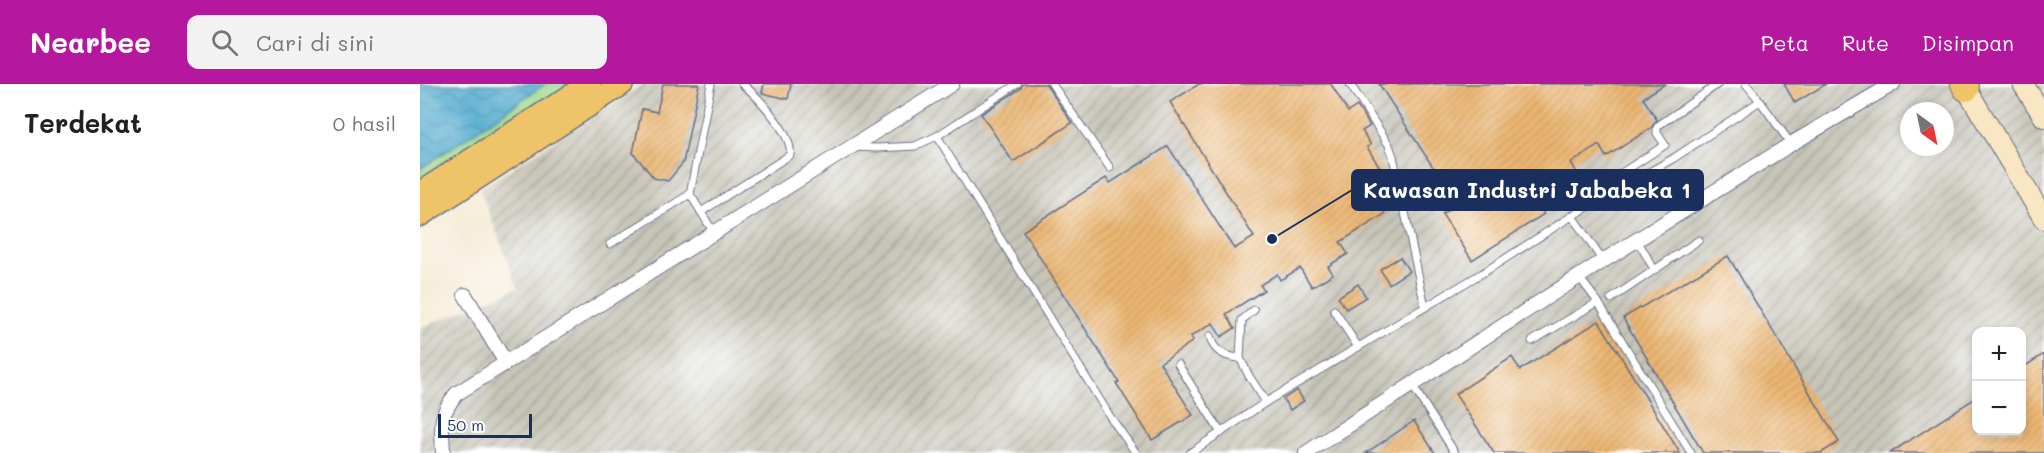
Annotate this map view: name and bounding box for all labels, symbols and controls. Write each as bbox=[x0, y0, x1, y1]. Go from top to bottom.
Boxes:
search box bbox=[187, 15, 607, 69]
text: Nearbee bbox=[30, 24, 151, 60]
icon: search bbox=[208, 26, 241, 59]
text: Cari di sini bbox=[256, 28, 374, 57]
text: Peta bbox=[1761, 29, 1809, 56]
text: Rute bbox=[1842, 29, 1889, 56]
text: Disimpan bbox=[1922, 29, 2014, 56]
north arrow bbox=[1900, 102, 1954, 156]
text: Terdekat bbox=[24, 106, 142, 140]
text: 0 hasil bbox=[333, 110, 396, 136]
callout: Kawasan Industri Jababeka 1 bbox=[1352, 170, 1703, 210]
text: Kawasan Industri Jababeka 1 bbox=[1363, 175, 1691, 204]
map controls bbox=[1972, 327, 2026, 435]
button: + bbox=[1972, 327, 2026, 381]
button: − bbox=[1972, 381, 2026, 435]
scale bar bbox=[438, 411, 532, 438]
text: 50 m bbox=[447, 414, 484, 435]

